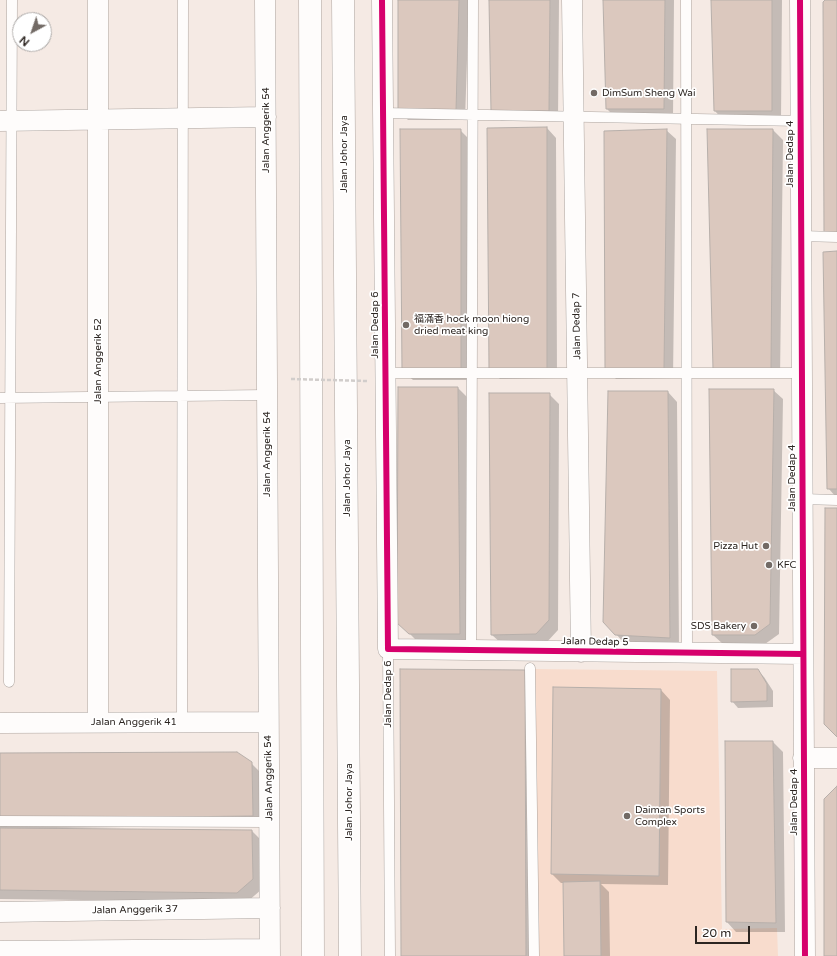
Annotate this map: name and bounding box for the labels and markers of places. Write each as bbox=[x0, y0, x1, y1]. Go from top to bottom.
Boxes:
place label: DimSum Sheng Wai bbox=[602, 87, 695, 99]
marker: DimSum Sheng Wai bbox=[589, 88, 599, 98]
place label: 福滿香 hock moon hiong dried meat king bbox=[414, 313, 529, 336]
marker: 福滿香 hock moon hiong dried meat king bbox=[401, 320, 411, 330]
place label: Pizza Hut bbox=[713, 540, 758, 552]
marker: Pizza Hut bbox=[761, 541, 771, 551]
place label: KFC bbox=[777, 559, 797, 571]
marker: KFC bbox=[764, 560, 774, 570]
place label: SDS Bakery bbox=[691, 620, 746, 632]
marker: SDS Bakery bbox=[749, 621, 759, 631]
place label: Daiman Sports Complex bbox=[635, 804, 705, 828]
marker: Daiman Sports Complex bbox=[622, 811, 632, 821]

